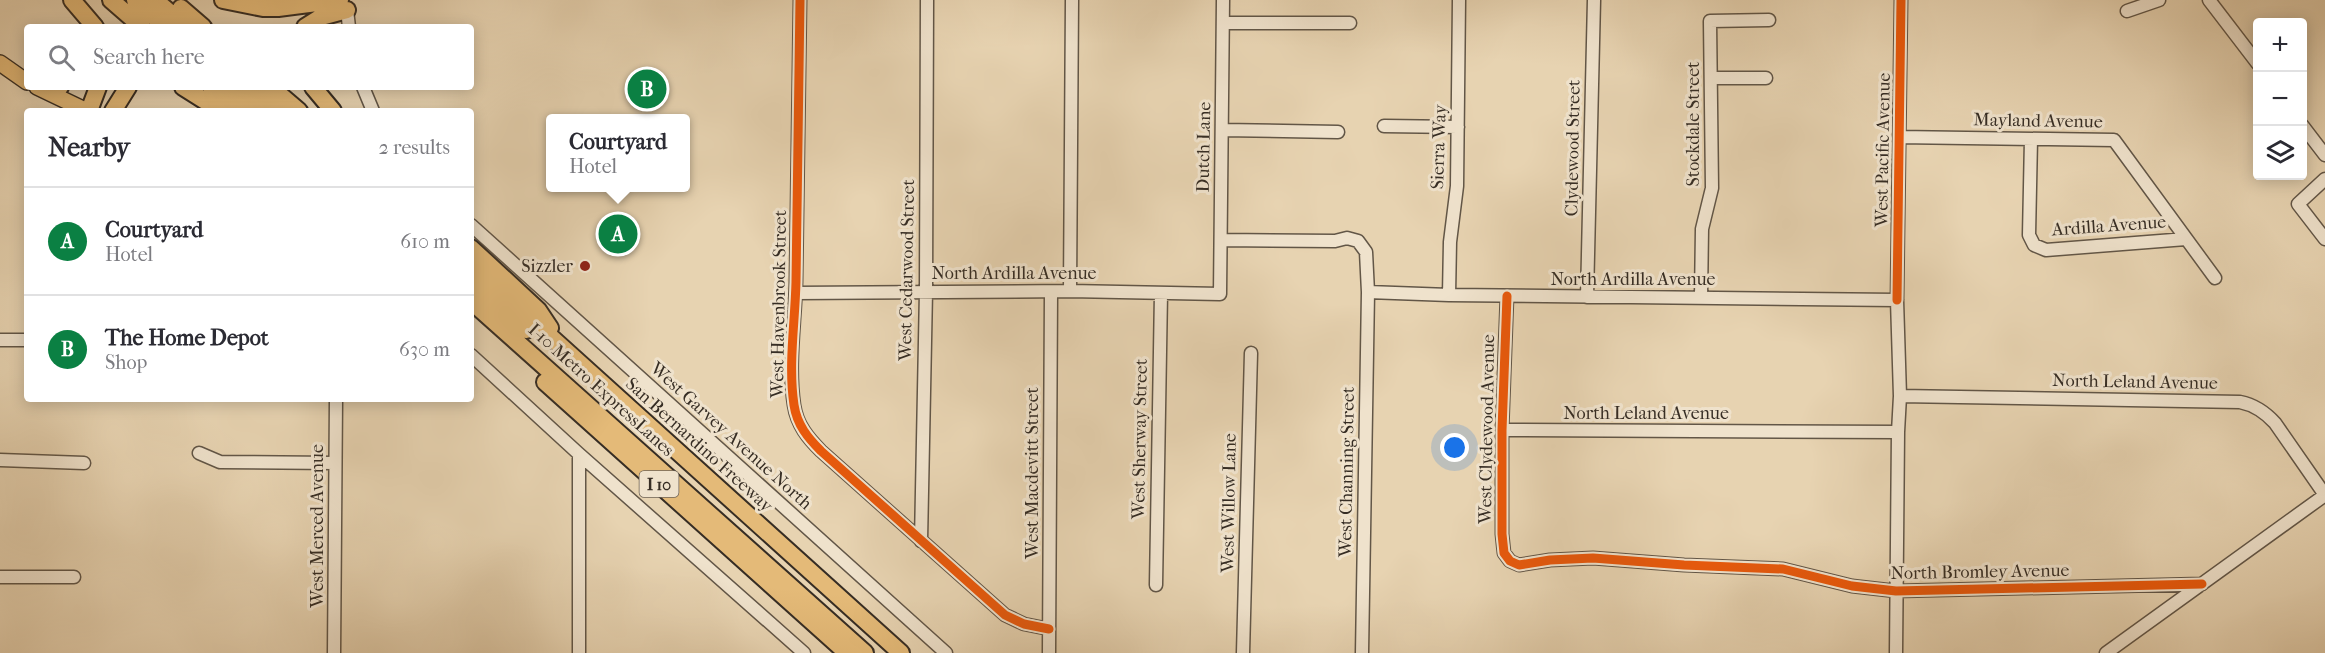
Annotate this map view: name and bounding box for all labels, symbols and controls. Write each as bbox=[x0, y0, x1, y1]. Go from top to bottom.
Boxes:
map controls bbox=[2253, 18, 2307, 180]
button: + bbox=[2253, 18, 2307, 72]
search box bbox=[24, 24, 474, 90]
icon: search bbox=[45, 41, 78, 74]
text: Search here bbox=[93, 44, 205, 70]
street label: Stockdale Street bbox=[1683, 61, 1704, 187]
pin: B bbox=[628, 66, 666, 112]
street label: West Pacific Avenue bbox=[1871, 72, 1895, 228]
button: − bbox=[2253, 72, 2307, 126]
street label: Clydewood Street bbox=[1561, 79, 1585, 217]
street label: Dutch Lane bbox=[1193, 101, 1215, 192]
street label: Sierra Way bbox=[1427, 103, 1451, 190]
street label: Mayland Avenue bbox=[1973, 109, 2103, 133]
popup bbox=[546, 114, 690, 192]
button: layers bbox=[2253, 126, 2307, 180]
text: Courtyard bbox=[569, 129, 667, 155]
text: Nearby bbox=[48, 132, 130, 163]
text: 2 results bbox=[379, 136, 450, 159]
text: Hotel bbox=[569, 155, 617, 178]
street label: West Cedarwood Street bbox=[895, 178, 919, 362]
street label: West Havenbrook Street bbox=[767, 209, 791, 399]
pin: A bbox=[598, 212, 638, 256]
street label: Ardilla Avenue bbox=[2050, 212, 2167, 241]
text: Courtyard bbox=[105, 217, 203, 243]
text: A bbox=[61, 230, 74, 253]
text: 610 m bbox=[400, 230, 450, 253]
text: Hotel bbox=[105, 243, 153, 266]
place label: Sizzler bbox=[521, 256, 573, 277]
marker: Sizzler bbox=[578, 259, 592, 273]
street label: North Ardilla Avenue bbox=[932, 263, 1097, 284]
street label: North Ardilla Avenue bbox=[1551, 269, 1716, 290]
street label: I-10 Metro ExpressLanes bbox=[524, 319, 678, 461]
text: The Home Depot bbox=[105, 325, 269, 351]
street label: West Clydewood Avenue bbox=[1475, 334, 1499, 525]
text: B bbox=[61, 338, 74, 361]
text: 630 m bbox=[399, 338, 450, 361]
text: Shop bbox=[105, 351, 147, 374]
street label: West Garvey Avenue North bbox=[645, 357, 816, 514]
street label: West Sherway Street bbox=[1128, 358, 1152, 520]
street label: North Leland Avenue bbox=[2052, 370, 2218, 394]
street label: San Bernardino Freeway bbox=[621, 373, 778, 517]
street label: West Macdevitt Street bbox=[1022, 386, 1043, 560]
street label: West Channing Street bbox=[1335, 386, 1359, 558]
street label: North Leland Avenue bbox=[1563, 403, 1729, 424]
street label: West Willow Lane bbox=[1217, 433, 1241, 574]
your location bbox=[1440, 433, 1469, 462]
street label: West Merced Avenue bbox=[307, 444, 328, 609]
road number: I 10 bbox=[640, 471, 678, 497]
street label: North Bromley Avenue bbox=[1890, 560, 2070, 584]

